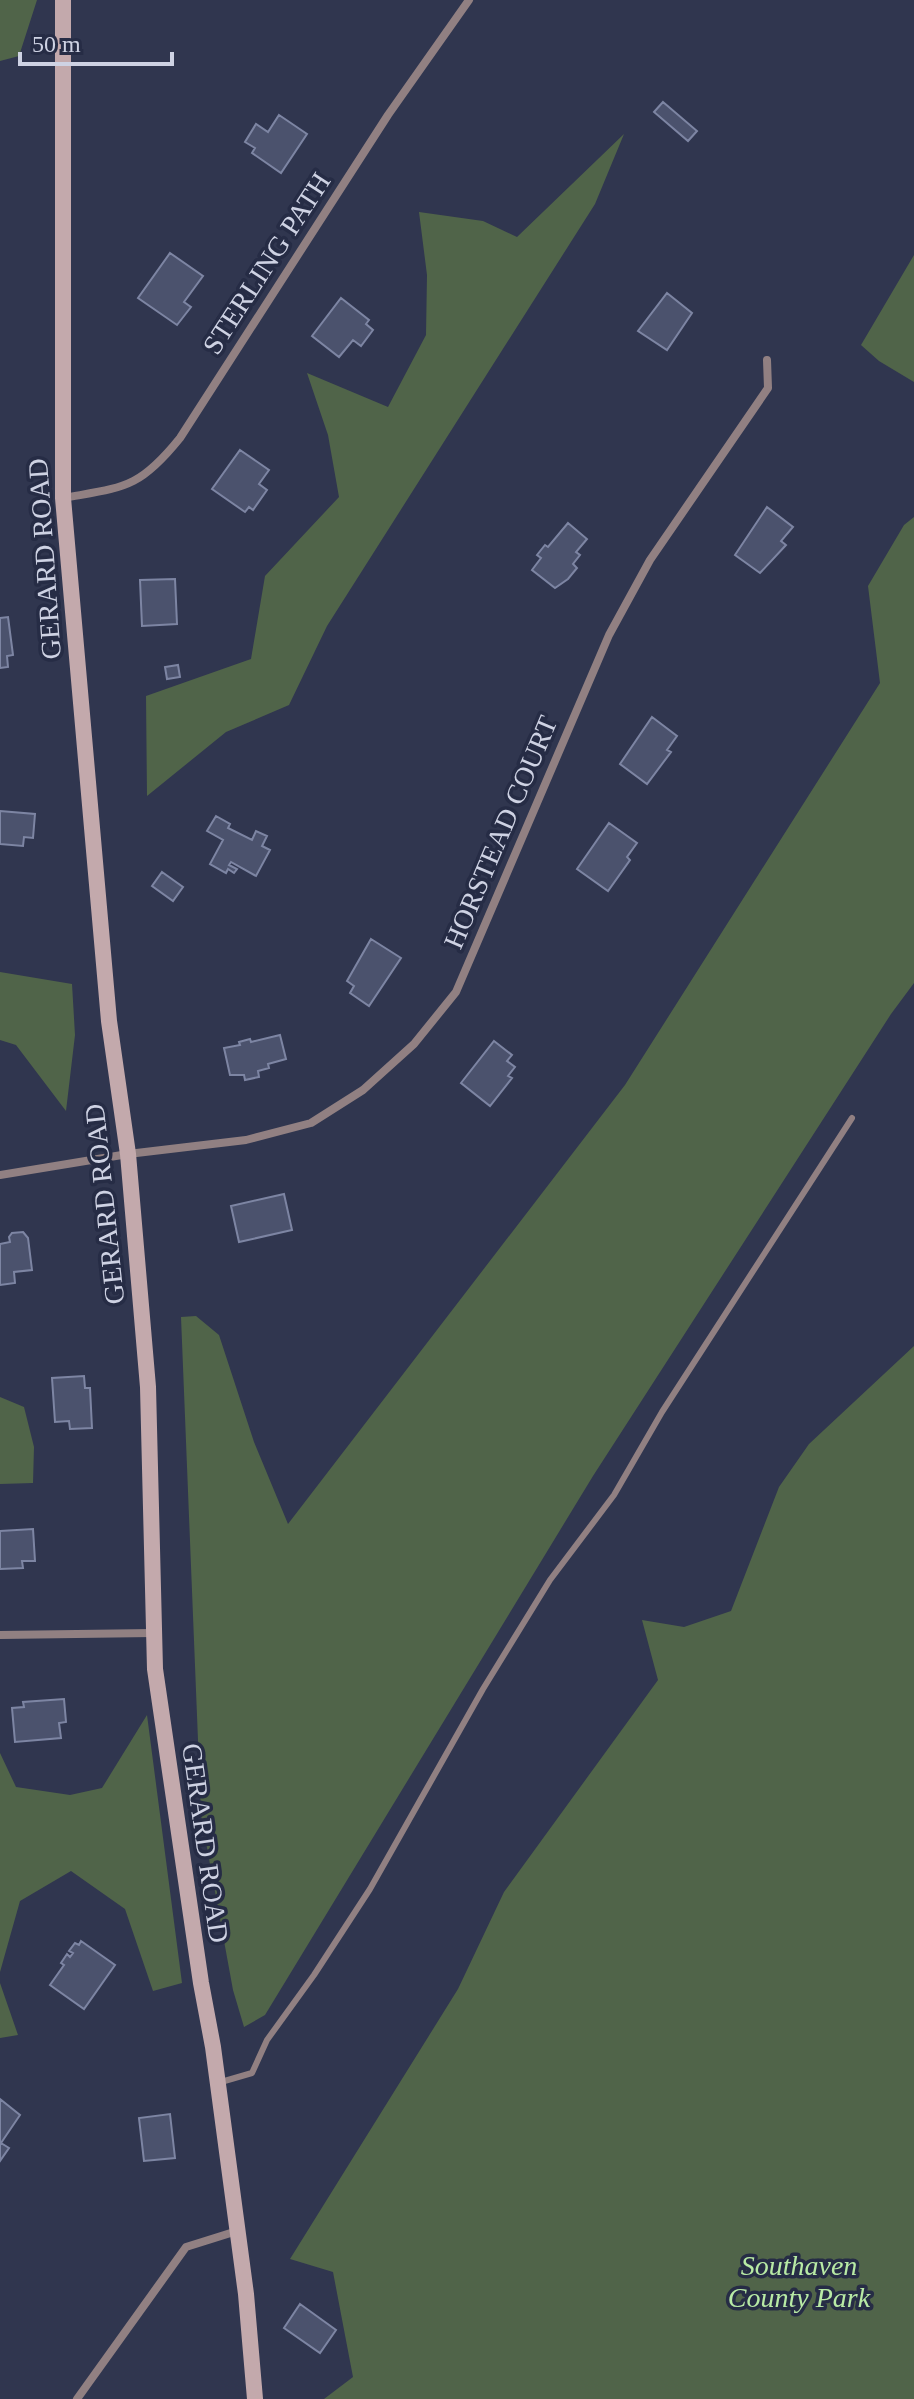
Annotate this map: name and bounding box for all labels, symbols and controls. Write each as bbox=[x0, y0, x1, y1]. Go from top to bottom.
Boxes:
scale bar bbox=[20, 16, 172, 66]
text: 50 m bbox=[32, 31, 81, 57]
street label: STERLING PATH bbox=[196, 167, 337, 360]
street label: GERARD ROAD bbox=[22, 457, 67, 661]
street label: HORSTEAD COURT bbox=[437, 711, 563, 953]
street label: GERARD ROAD bbox=[79, 1102, 130, 1306]
street label: GERARD ROAD bbox=[176, 1741, 235, 1945]
park label: Southaven County Park bbox=[728, 2250, 871, 2313]

